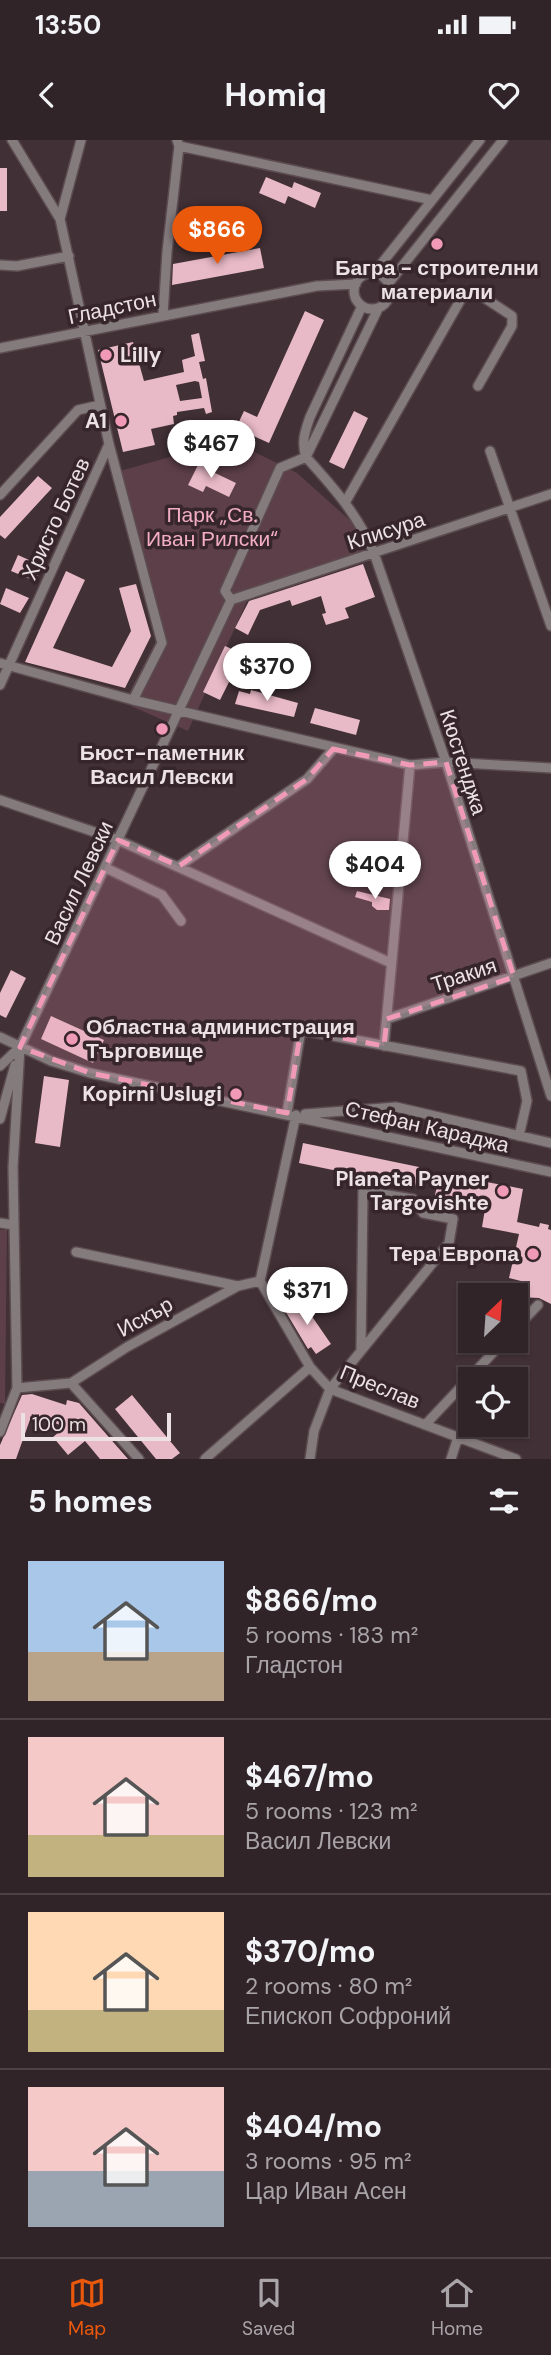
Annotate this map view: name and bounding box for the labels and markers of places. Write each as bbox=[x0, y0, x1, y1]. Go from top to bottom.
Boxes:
pin: $866 bbox=[176, 206, 258, 266]
marker: Багра - строителни материали bbox=[429, 236, 445, 252]
place label: Багра - строителни материали bbox=[335, 254, 539, 306]
place label: Lilly bbox=[120, 341, 162, 369]
marker: Lilly bbox=[98, 347, 114, 363]
place label: A1 bbox=[85, 407, 107, 435]
marker: A1 bbox=[113, 413, 129, 429]
pin: $467 bbox=[170, 420, 252, 480]
pin: $370 bbox=[226, 644, 308, 703]
marker: Бюст-паметник Васил Левски bbox=[154, 721, 170, 737]
place label: Бюст-паметник Васил Левски bbox=[80, 739, 245, 791]
pin: $404 bbox=[334, 842, 416, 901]
place label: Областна администрация Търговище bbox=[86, 1013, 355, 1065]
marker: Областна администрация Търговище bbox=[64, 1031, 80, 1047]
place label: Kopirni Uslugi bbox=[82, 1080, 222, 1108]
marker: Kopirni Uslugi bbox=[228, 1086, 244, 1102]
place label: Planeta Payner Targovishte bbox=[335, 1165, 489, 1217]
marker: Planeta Payner Targovishte bbox=[495, 1183, 511, 1199]
place label: Тера Европа bbox=[389, 1240, 519, 1268]
marker: Тера Европа bbox=[525, 1246, 541, 1262]
pin: $371 bbox=[266, 1268, 348, 1327]

